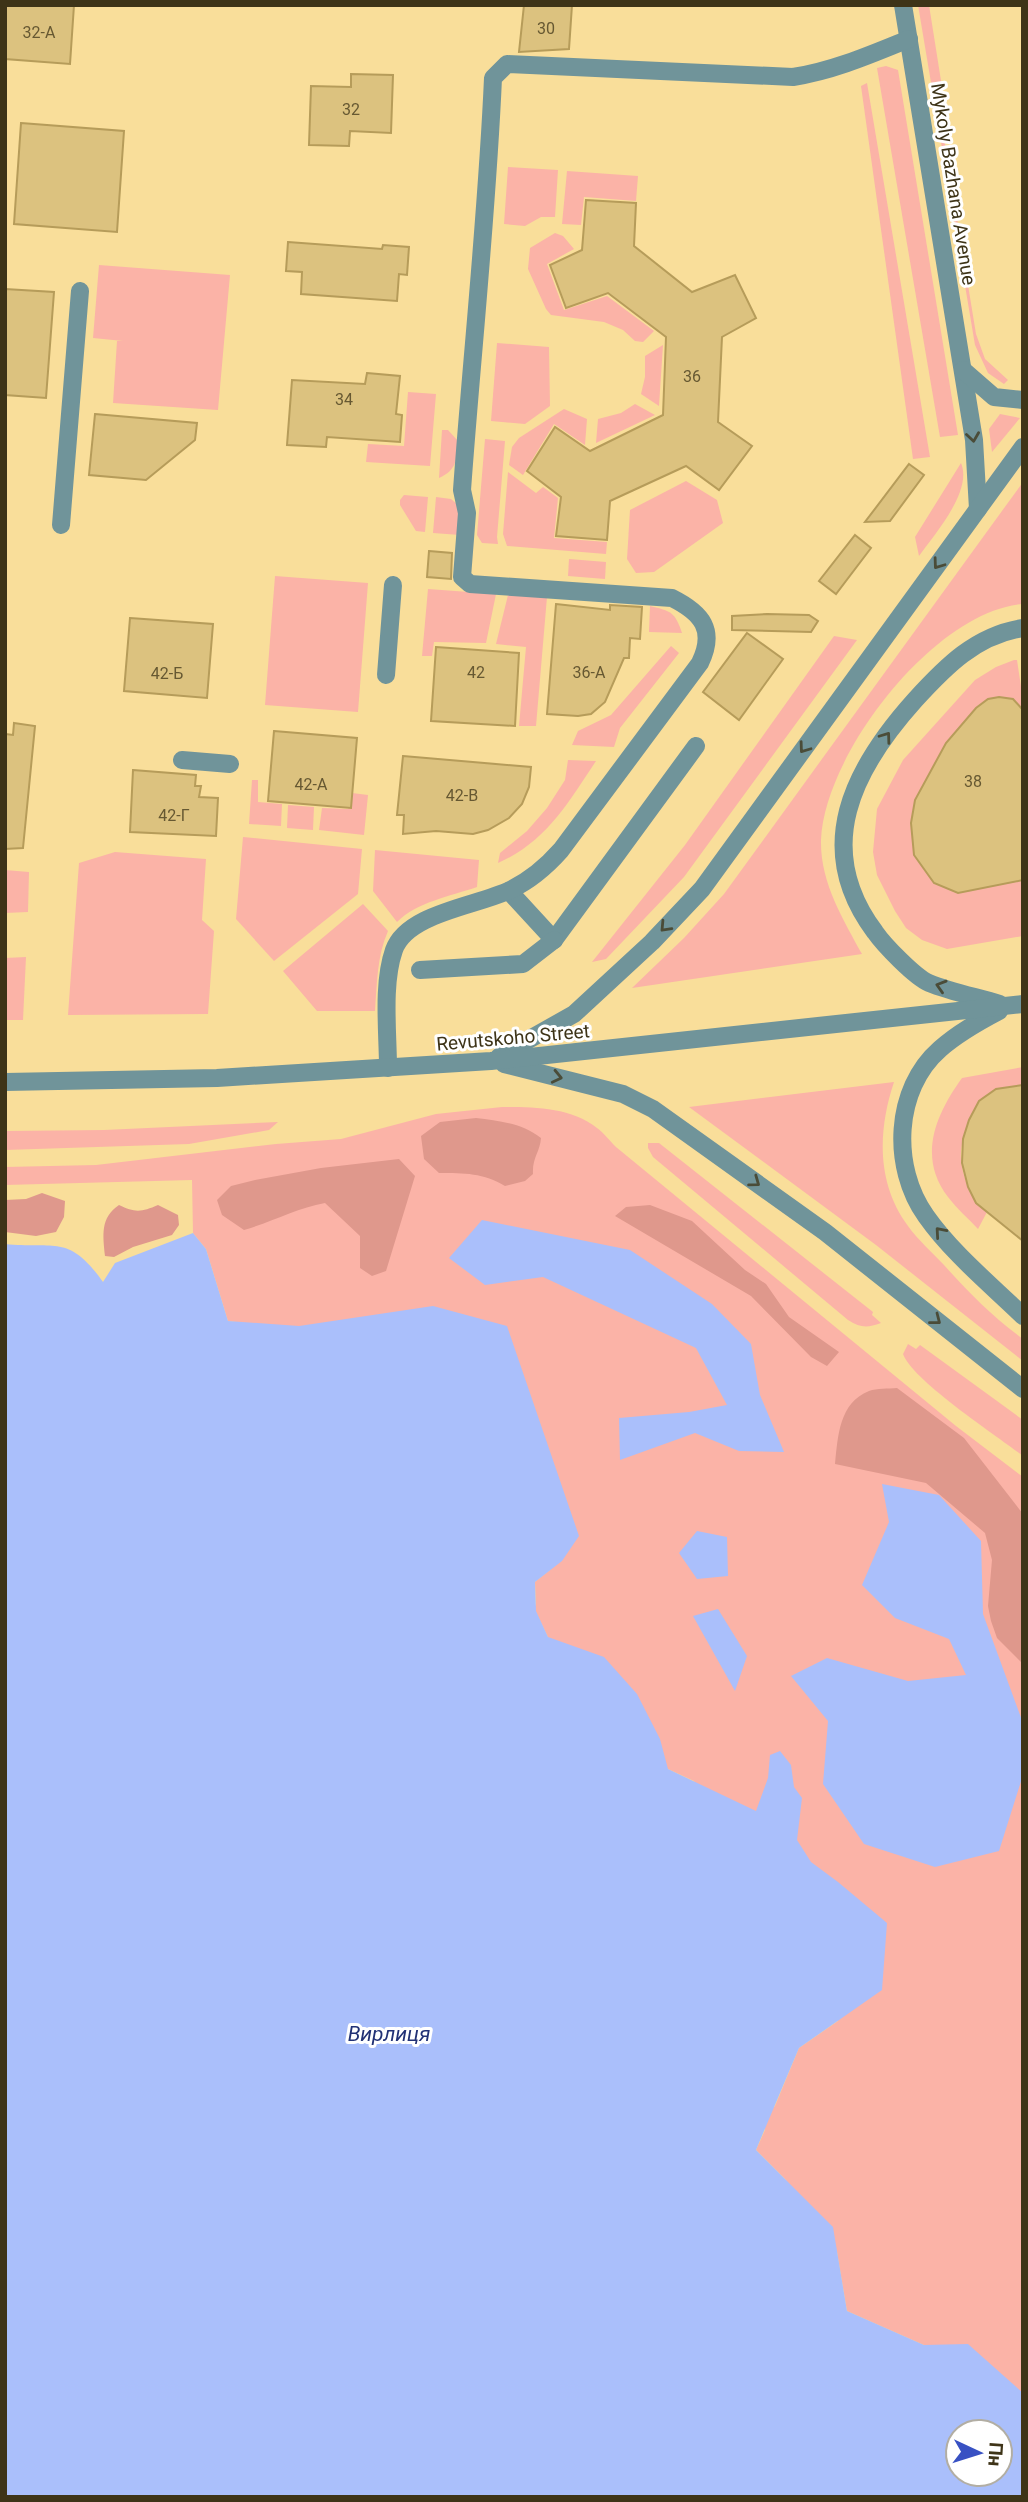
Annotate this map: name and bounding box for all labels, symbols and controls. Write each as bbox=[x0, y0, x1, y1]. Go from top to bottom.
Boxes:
house number: 30 bbox=[537, 19, 555, 38]
house number: 32-А bbox=[23, 23, 56, 42]
street label: Mykoly Bazhana Avenue bbox=[926, 81, 981, 287]
house number: 32 bbox=[342, 100, 360, 119]
house number: 36 bbox=[683, 367, 701, 386]
house number: 34 bbox=[335, 390, 353, 409]
one-way arrow bbox=[966, 432, 981, 443]
one-way arrow bbox=[934, 556, 946, 569]
house number: 42 bbox=[467, 663, 485, 682]
house number: 36-А bbox=[573, 663, 606, 682]
house number: 42-Б bbox=[151, 664, 183, 683]
one-way arrow bbox=[878, 732, 891, 745]
one-way arrow bbox=[800, 740, 812, 753]
house number: 38 bbox=[964, 772, 982, 791]
house number: 42-А bbox=[295, 775, 328, 794]
house number: 42-В bbox=[446, 786, 478, 805]
house number: 42-Г bbox=[158, 806, 190, 825]
one-way arrow bbox=[661, 919, 674, 932]
one-way arrow bbox=[936, 980, 948, 995]
street label: Revutskoho Street bbox=[435, 1019, 591, 1056]
one-way arrow bbox=[551, 1068, 563, 1083]
one-way arrow bbox=[748, 1174, 760, 1186]
one-way arrow bbox=[936, 1228, 948, 1241]
one-way arrow bbox=[928, 1312, 941, 1324]
water label: Вирлиця bbox=[348, 2022, 430, 2046]
north arrow bbox=[944, 2418, 1014, 2488]
text: Пн bbox=[983, 2441, 1008, 2467]

